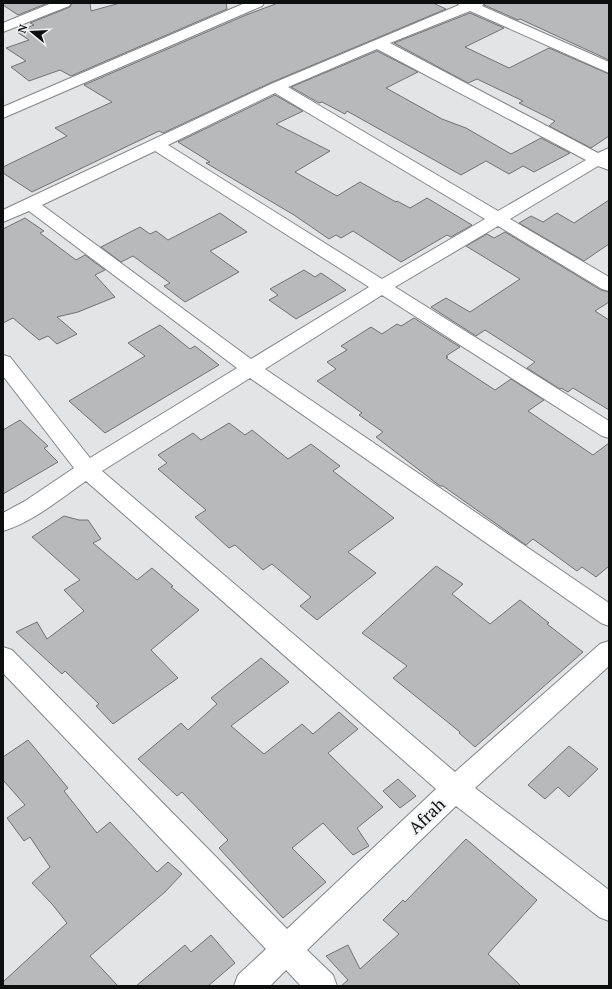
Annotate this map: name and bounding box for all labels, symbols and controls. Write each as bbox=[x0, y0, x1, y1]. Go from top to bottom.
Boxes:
north arrow bbox=[12, 12, 52, 52]
text: N bbox=[15, 22, 31, 35]
street label: Afrah bbox=[403, 793, 450, 839]

